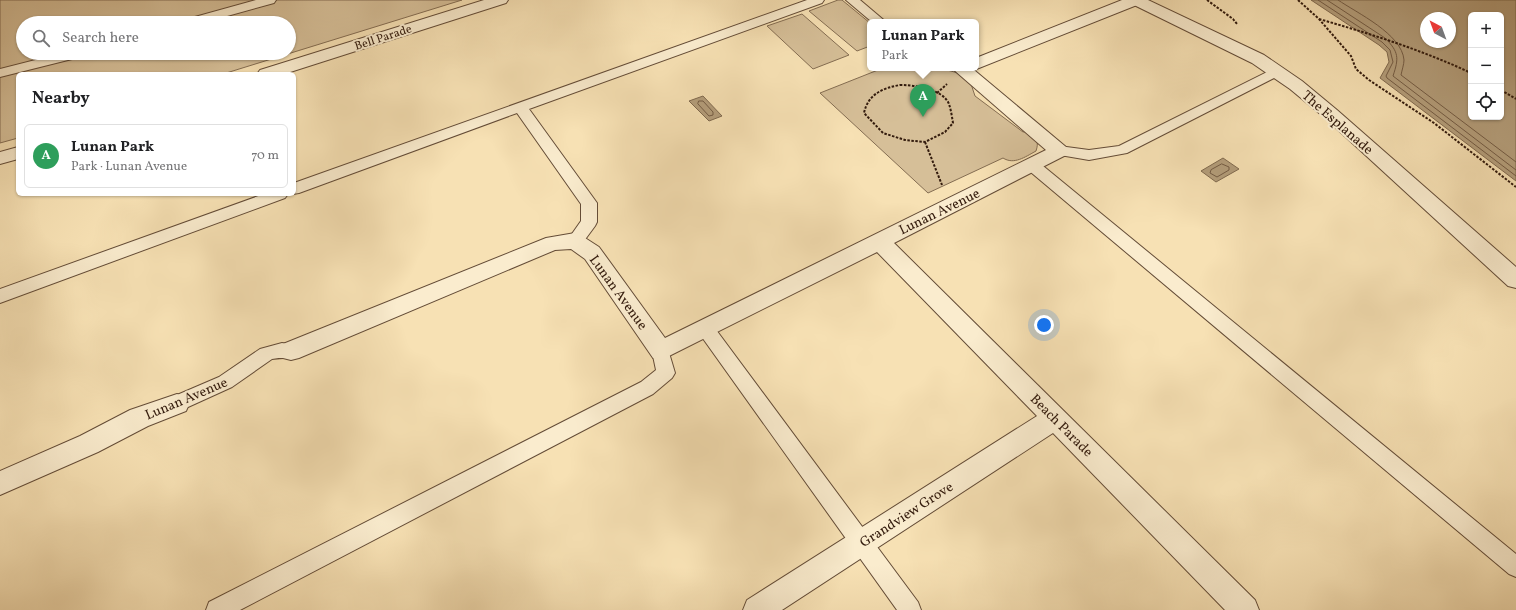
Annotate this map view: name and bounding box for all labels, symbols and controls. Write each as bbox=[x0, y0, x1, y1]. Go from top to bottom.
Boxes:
north arrow bbox=[1420, 12, 1456, 48]
map controls bbox=[1468, 12, 1504, 120]
button: + bbox=[1468, 12, 1504, 48]
search box bbox=[16, 16, 296, 60]
popup bbox=[867, 19, 979, 71]
street label: Bell Parade bbox=[353, 21, 414, 55]
text: Lunan Park bbox=[881, 26, 965, 47]
icon: search bbox=[30, 27, 52, 49]
text: Search here bbox=[62, 28, 139, 49]
text: Park bbox=[881, 47, 908, 65]
button: − bbox=[1468, 48, 1504, 84]
pin: A bbox=[910, 84, 936, 117]
button: locate bbox=[1468, 84, 1504, 120]
text: Nearby bbox=[32, 87, 90, 110]
street label: The Esplanade bbox=[1297, 87, 1377, 160]
text: Lunan Park bbox=[71, 137, 154, 158]
text: A bbox=[41, 147, 51, 165]
text: 70 m bbox=[251, 147, 279, 165]
text: Park · Lunan Avenue bbox=[71, 158, 187, 176]
street label: Lunan Avenue bbox=[896, 184, 984, 240]
street label: Lunan Avenue bbox=[584, 252, 652, 334]
your location bbox=[1034, 315, 1054, 335]
street label: Lunan Avenue bbox=[142, 373, 231, 425]
street label: Beach Parade bbox=[1025, 390, 1097, 462]
street label: Grandview Grove bbox=[856, 478, 958, 553]

